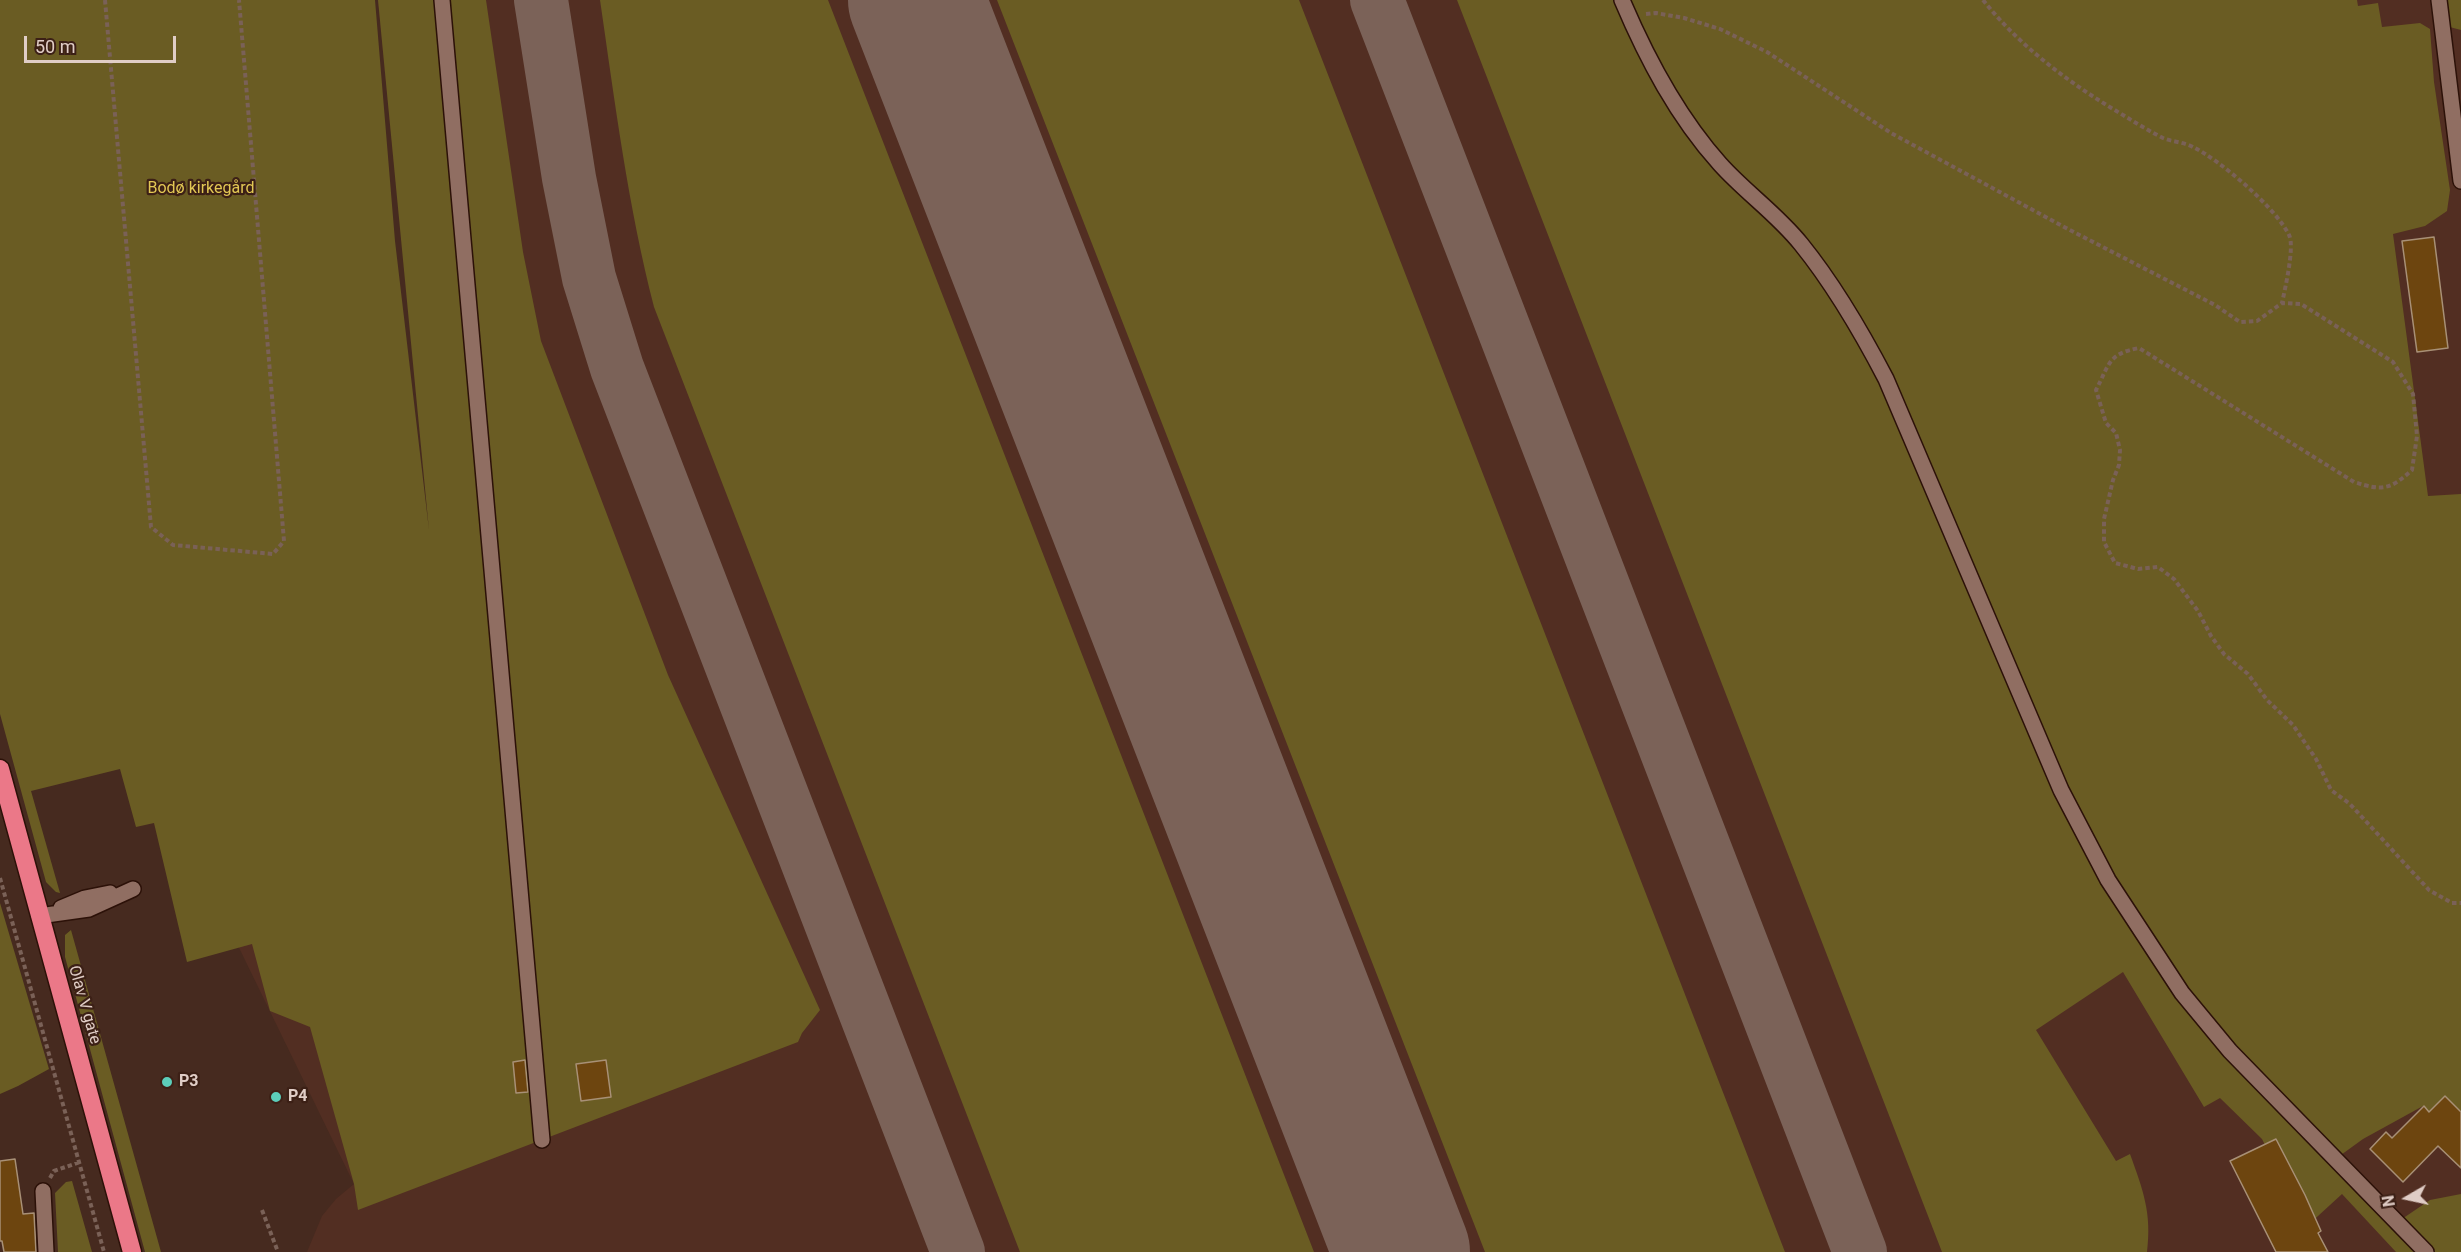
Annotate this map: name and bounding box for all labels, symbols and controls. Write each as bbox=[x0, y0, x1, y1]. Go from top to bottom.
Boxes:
scale bar bbox=[27, 24, 178, 62]
text: 50 m bbox=[35, 36, 75, 57]
park label: Bodø kirkegård bbox=[148, 179, 254, 199]
street label: Olav V gate bbox=[64, 964, 104, 1046]
place label: P3 bbox=[179, 1072, 198, 1092]
marker: P3 bbox=[160, 1075, 174, 1089]
place label: P4 bbox=[288, 1087, 307, 1107]
marker: P4 bbox=[269, 1090, 283, 1104]
north arrow bbox=[2377, 1168, 2437, 1228]
text: N bbox=[2378, 1194, 2399, 1208]

